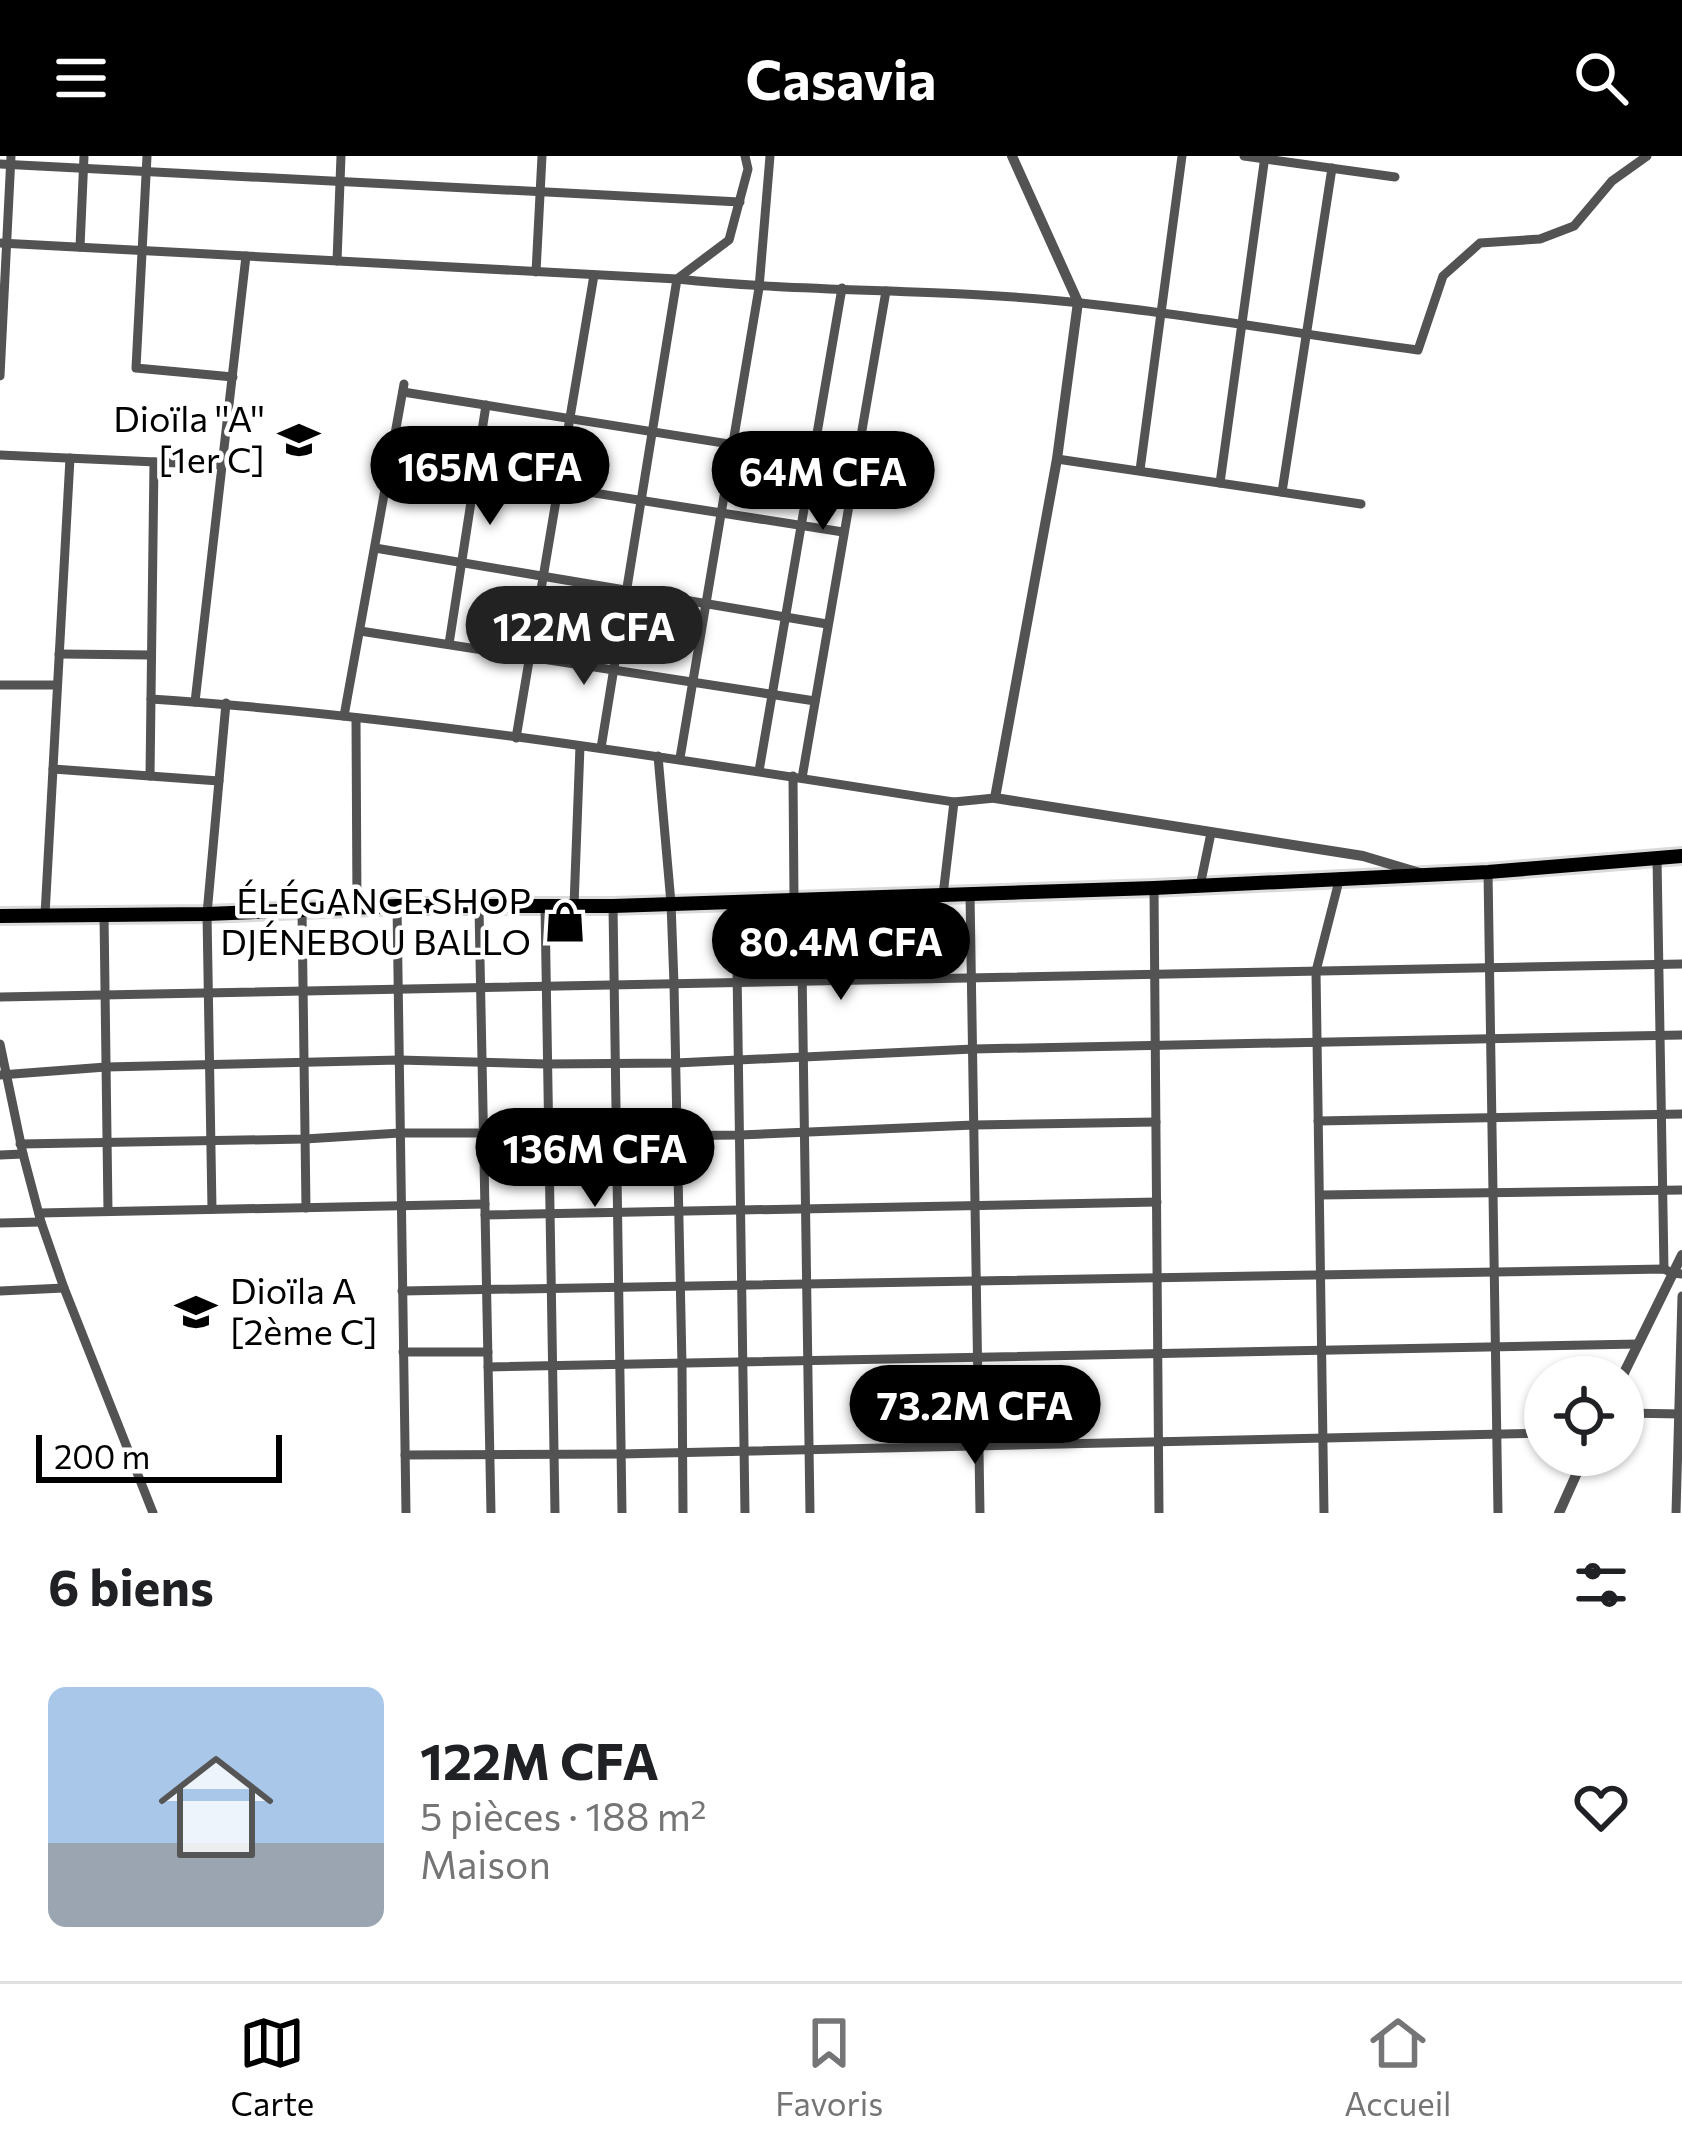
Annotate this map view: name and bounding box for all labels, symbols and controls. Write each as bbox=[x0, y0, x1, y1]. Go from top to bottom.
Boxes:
icon: menu bbox=[48, 45, 114, 111]
text: Casavia bbox=[745, 45, 937, 111]
icon: search bbox=[1568, 45, 1634, 111]
place label: Dioïla ''A'' [1er C] bbox=[113, 395, 265, 480]
school or university icon: Dioïla ''A'' [1er C] bbox=[276, 417, 322, 463]
pin: 165M CFA bbox=[366, 426, 614, 528]
pin: 64M CFA bbox=[712, 431, 934, 533]
text: 165M CFA bbox=[397, 441, 583, 489]
text: 64M CFA bbox=[739, 446, 907, 494]
pin: 122M CFA bbox=[460, 586, 708, 688]
text: 122M CFA bbox=[493, 601, 675, 649]
place label: ÉLÉGANCE SHOP DJÉNEBOU BALLO bbox=[220, 877, 531, 962]
shop icon: ÉLÉGANCE SHOP DJÉNEBOU BALLO bbox=[542, 899, 588, 945]
pin: 80.4M CFA bbox=[704, 901, 978, 1003]
text: 80.4M CFA bbox=[739, 916, 943, 964]
pin: 136M CFA bbox=[471, 1108, 719, 1210]
text: 136M CFA bbox=[502, 1123, 688, 1171]
place label: Dioïla A [2ème C] bbox=[230, 1267, 378, 1352]
school or university icon: Dioïla A [2ème C] bbox=[173, 1289, 219, 1335]
map controls bbox=[1524, 1356, 1644, 1476]
button: locate bbox=[1524, 1356, 1644, 1476]
pin: 73.2M CFA bbox=[838, 1365, 1112, 1467]
text: 73.2M CFA bbox=[877, 1380, 1073, 1428]
scale bar bbox=[36, 1429, 282, 1482]
text: 200 m bbox=[54, 1435, 150, 1476]
icon: filters bbox=[1568, 1552, 1634, 1618]
text: 6 biens bbox=[48, 1554, 214, 1617]
text: 122M CFA bbox=[420, 1728, 659, 1791]
icon: home bbox=[144, 1735, 288, 1879]
icon: heart bbox=[1568, 1774, 1634, 1840]
text: 5 pièces · 188 m² bbox=[420, 1791, 706, 1839]
text: Maison bbox=[420, 1839, 551, 1887]
tab: Carte bbox=[231, 2010, 314, 2123]
tab: Favoris bbox=[775, 2010, 883, 2123]
tab: Accueil bbox=[1344, 2010, 1452, 2123]

